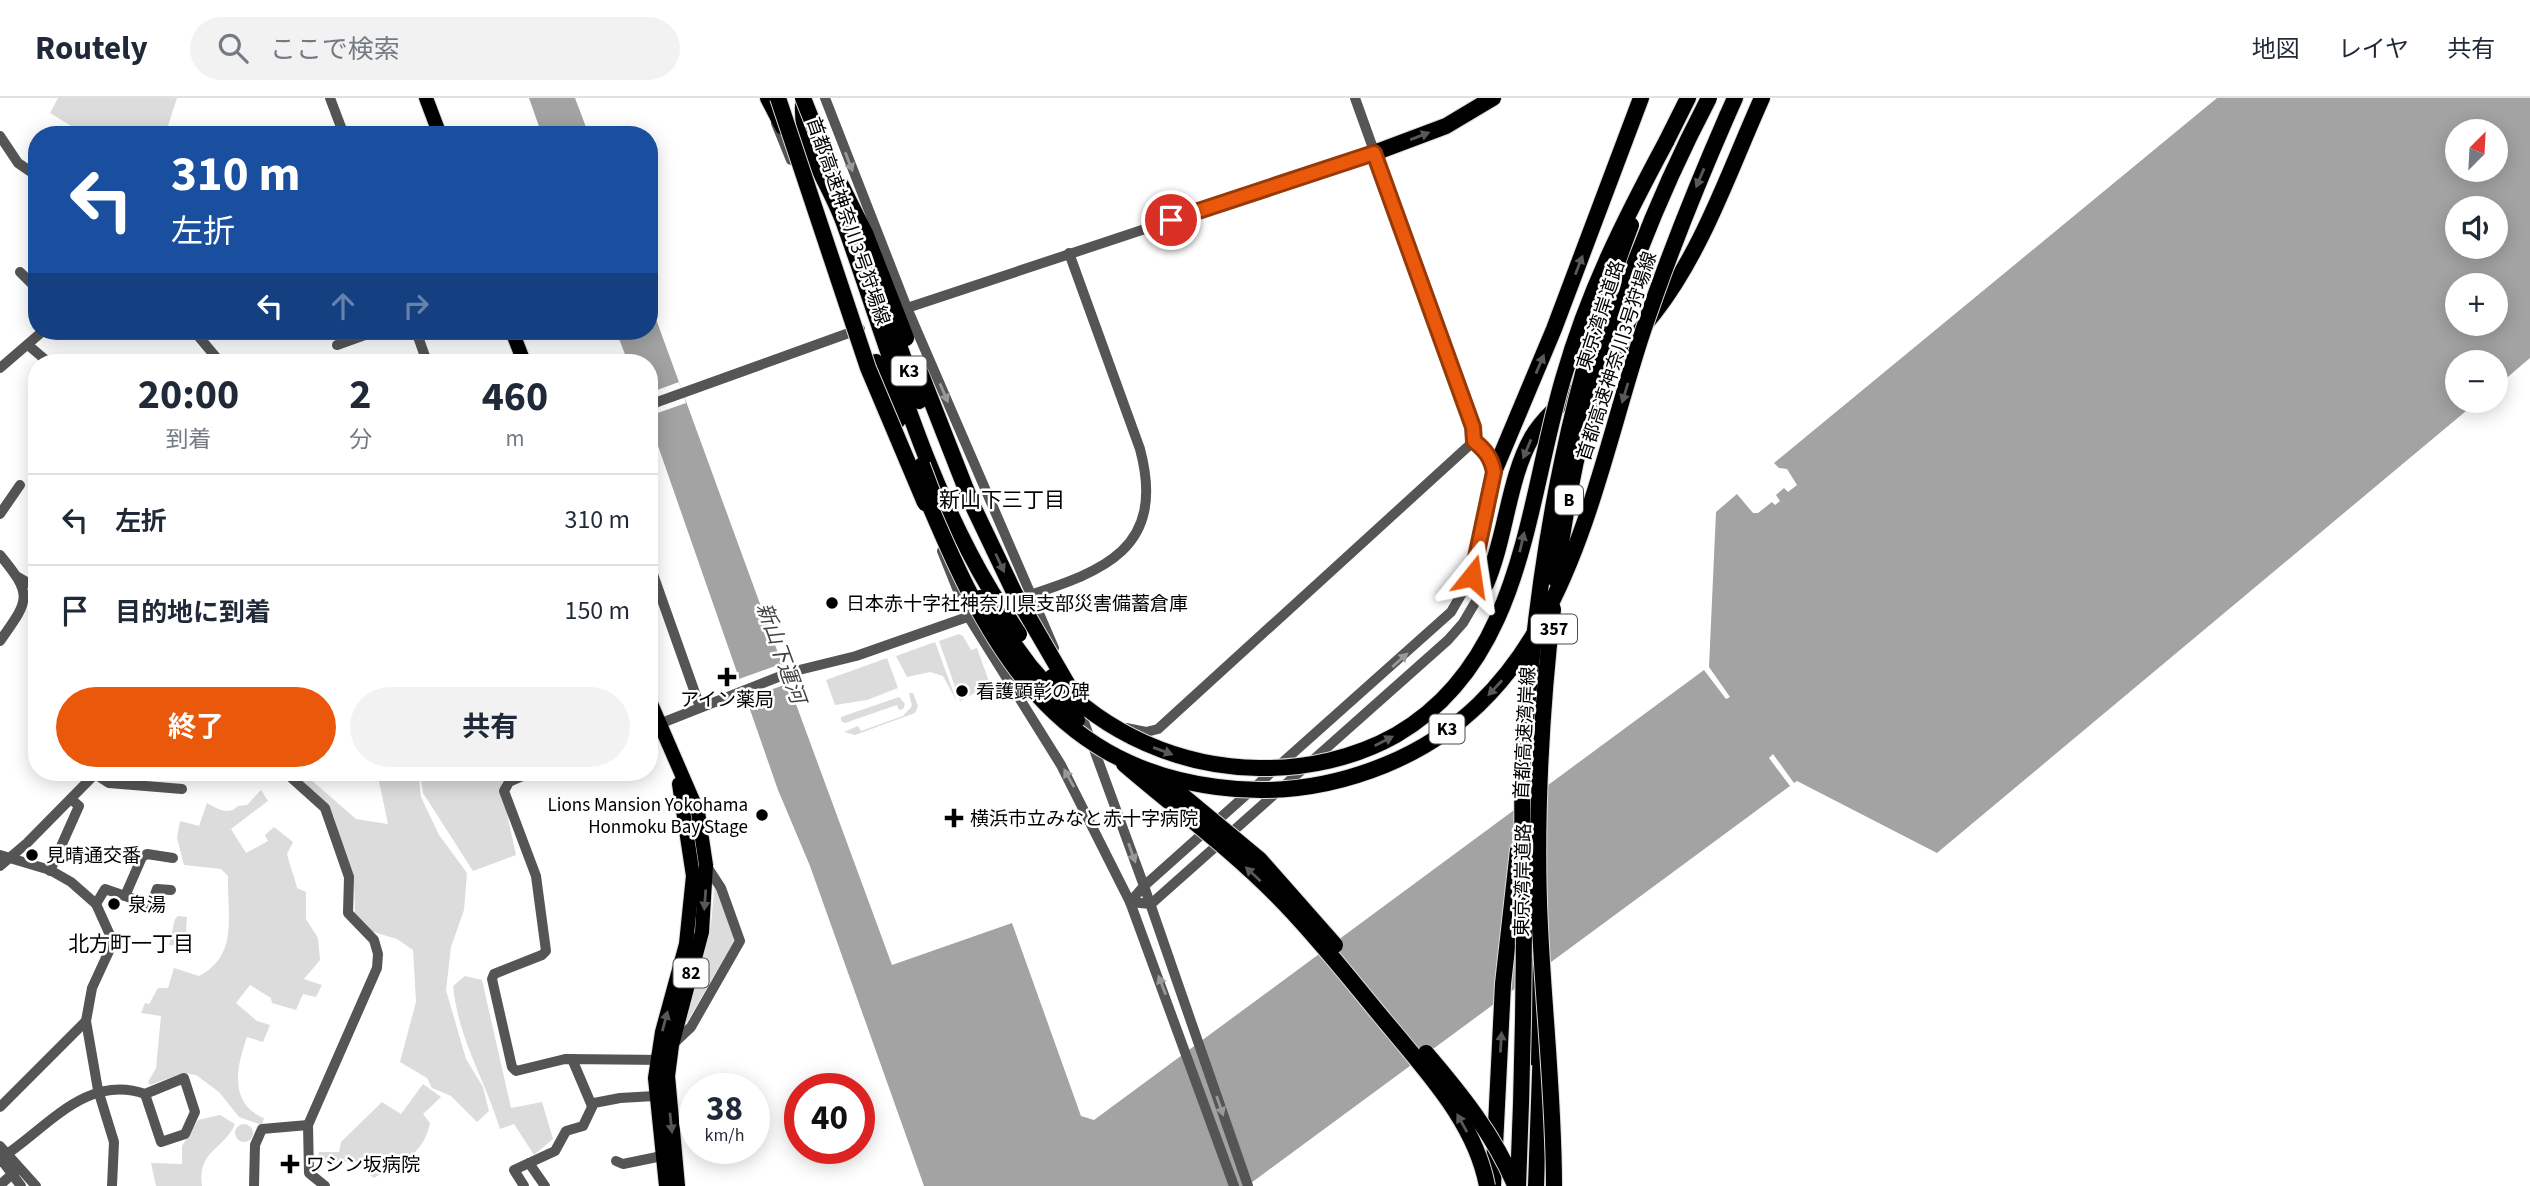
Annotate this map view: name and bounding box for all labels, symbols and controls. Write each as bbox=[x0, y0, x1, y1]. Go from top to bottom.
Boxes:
search box bbox=[190, 17, 680, 80]
text: Routely bbox=[35, 25, 148, 72]
icon: search bbox=[214, 29, 252, 67]
text: ここで検索 bbox=[270, 31, 400, 68]
text: 地図 bbox=[2252, 32, 2300, 67]
text: レイヤ bbox=[2338, 32, 2409, 67]
text: 共有 bbox=[2447, 32, 2495, 67]
street label: 首都高速神奈川3号狩場線 bbox=[799, 114, 896, 329]
north arrow bbox=[2445, 119, 2508, 182]
map controls bbox=[2445, 119, 2508, 413]
one-way arrow bbox=[1410, 130, 1431, 141]
text: 310 m bbox=[171, 140, 300, 210]
one-way arrow bbox=[844, 151, 855, 172]
icon: left bbox=[56, 154, 147, 245]
one-way arrow bbox=[1694, 168, 1705, 189]
pin bbox=[1141, 190, 1201, 250]
button: sound bbox=[2445, 196, 2508, 259]
icon: arrive bbox=[1152, 201, 1190, 239]
text: 左折 bbox=[171, 209, 235, 255]
street label: 首都高速神奈川3号狩場線 bbox=[1571, 248, 1664, 465]
one-way arrow bbox=[1573, 254, 1584, 275]
street label: 東京湾岸道路 bbox=[1571, 257, 1632, 374]
button: + bbox=[2445, 273, 2508, 336]
icon: left bbox=[251, 287, 289, 325]
icon: ahead bbox=[324, 287, 362, 325]
icon: right bbox=[397, 287, 435, 325]
button: − bbox=[2445, 350, 2508, 413]
one-way arrow bbox=[1535, 353, 1546, 374]
road number: K3 bbox=[892, 356, 926, 386]
text: 20:00 bbox=[138, 365, 239, 425]
text: 2 bbox=[349, 365, 371, 425]
text: 460 bbox=[482, 367, 548, 427]
one-way arrow bbox=[938, 383, 949, 404]
one-way arrow bbox=[1619, 383, 1629, 404]
text: m bbox=[505, 422, 524, 455]
text: 到着 bbox=[165, 423, 211, 456]
text: 分 bbox=[349, 423, 372, 456]
one-way arrow bbox=[1521, 439, 1533, 459]
district label: 新山下三丁目 bbox=[939, 485, 1065, 515]
road number: B bbox=[1555, 486, 1583, 514]
icon: left bbox=[56, 501, 94, 539]
text: 310 m bbox=[564, 501, 630, 538]
text: 左折 bbox=[115, 503, 167, 540]
one-way arrow bbox=[1517, 531, 1528, 553]
position arrow bbox=[1435, 539, 1509, 613]
one-way arrow bbox=[994, 553, 1006, 573]
place label: 日本赤十字社神奈川県支部災害備蓄倉庫 bbox=[846, 591, 1188, 618]
icon: arrive bbox=[56, 592, 94, 630]
text: 150 m bbox=[564, 592, 630, 629]
text: 目的地に到着 bbox=[115, 594, 271, 631]
marker: 日本赤十字社神奈川県支部災害備蓄倉庫 bbox=[824, 595, 840, 611]
water label: 新山下運河 bbox=[749, 599, 814, 711]
road number: 357 bbox=[1531, 614, 1577, 644]
one-way arrow bbox=[1391, 652, 1409, 668]
street label: 首都高速湾岸線 bbox=[1509, 666, 1542, 800]
marker: アイン薬局 bbox=[719, 669, 735, 685]
place label: 看護顕彰の碑 bbox=[976, 679, 1090, 706]
one-way arrow bbox=[1487, 679, 1503, 696]
marker: 看護顕彰の碑 bbox=[954, 683, 970, 699]
button: 終了 bbox=[56, 687, 336, 767]
button: 共有 bbox=[350, 687, 630, 767]
place label: アイン薬局 bbox=[680, 687, 774, 714]
road number: K3 bbox=[1430, 714, 1464, 744]
one-way arrow bbox=[1374, 735, 1394, 746]
one-way arrow bbox=[1153, 746, 1174, 757]
one-way arrow bbox=[1063, 768, 1074, 788]
place label: Lions Mansion Yokohama Honmoku Bay Stage bbox=[548, 792, 748, 841]
place label: 横浜市立みなと赤十字病院 bbox=[970, 806, 1198, 833]
marker: Lions Mansion Yokohama Honmoku Bay Stage bbox=[754, 807, 770, 823]
marker: 横浜市立みなと赤十字病院 bbox=[944, 808, 964, 828]
street label: 東京湾岸道路 bbox=[1509, 823, 1538, 937]
one-way arrow bbox=[1127, 842, 1138, 863]
place label: 見晴通交番 bbox=[46, 843, 141, 870]
marker: 見晴通交番 bbox=[24, 847, 40, 863]
one-way arrow bbox=[1245, 866, 1262, 882]
one-way arrow bbox=[699, 889, 710, 911]
place label: 泉湯 bbox=[128, 892, 166, 919]
marker: 泉湯 bbox=[106, 896, 122, 912]
district label: 北方町一丁目 bbox=[68, 929, 194, 959]
road number: 82 bbox=[674, 958, 708, 988]
one-way arrow bbox=[1156, 975, 1167, 996]
one-way arrow bbox=[660, 1010, 671, 1032]
one-way arrow bbox=[1495, 1030, 1506, 1052]
speed limit sign: 40 bbox=[784, 1073, 875, 1164]
text: 38 bbox=[706, 1084, 743, 1134]
one-way arrow bbox=[1215, 1095, 1226, 1116]
one-way arrow bbox=[665, 1112, 676, 1134]
one-way arrow bbox=[1456, 1113, 1468, 1132]
text: km/h bbox=[705, 1123, 744, 1148]
place label: ワシン坂病院 bbox=[306, 1152, 420, 1179]
marker: ワシン坂病院 bbox=[280, 1154, 300, 1174]

